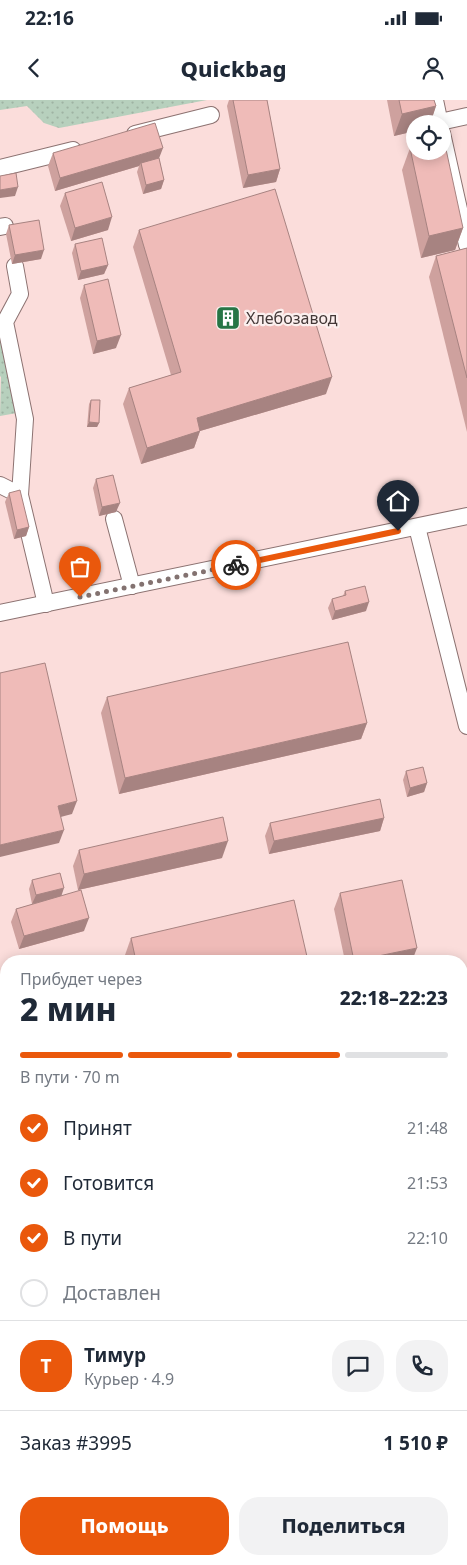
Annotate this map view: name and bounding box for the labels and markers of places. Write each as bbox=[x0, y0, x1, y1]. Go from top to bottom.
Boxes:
building icon: Хлебозавод bbox=[215, 305, 241, 331]
place label: Хлебозавод bbox=[246, 307, 338, 329]
pin bbox=[377, 480, 419, 531]
pin bbox=[59, 546, 101, 597]

